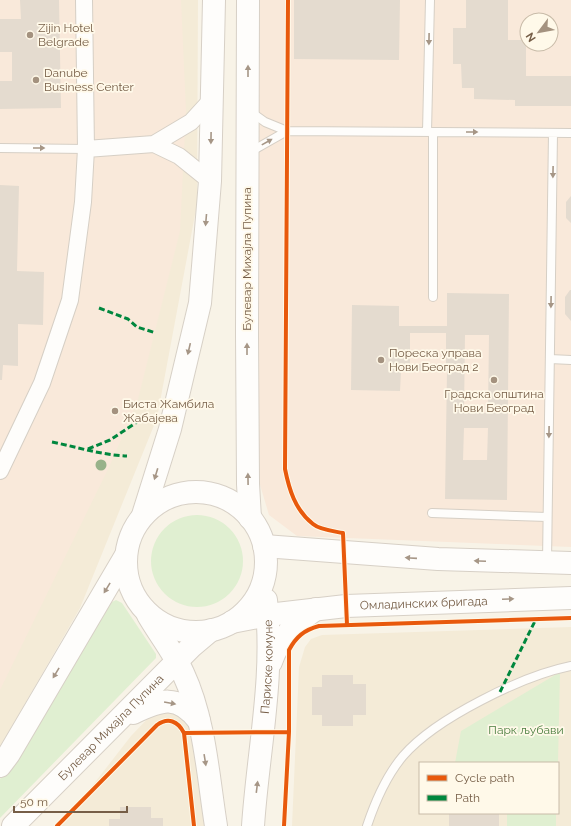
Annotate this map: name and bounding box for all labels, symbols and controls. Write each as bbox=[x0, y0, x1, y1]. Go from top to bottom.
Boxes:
north arrow bbox=[519, 12, 559, 52]
place label: Zijin Hotel Belgrade bbox=[38, 21, 94, 49]
marker: Zijin Hotel Belgrade bbox=[25, 30, 35, 40]
text: N bbox=[523, 30, 539, 44]
one-way arrow bbox=[426, 33, 432, 46]
one-way arrow bbox=[245, 64, 251, 77]
place label: Danube Business Center bbox=[44, 66, 134, 94]
marker: Danube Business Center bbox=[31, 75, 41, 85]
one-way arrow bbox=[466, 129, 479, 135]
one-way arrow bbox=[208, 132, 214, 145]
one-way arrow bbox=[261, 138, 273, 145]
one-way arrow bbox=[33, 145, 46, 151]
one-way arrow bbox=[550, 166, 556, 179]
street label: Булевар Михајла Пупина bbox=[240, 187, 254, 331]
one-way arrow bbox=[203, 214, 210, 226]
one-way arrow bbox=[548, 296, 554, 309]
one-way arrow bbox=[244, 342, 250, 355]
one-way arrow bbox=[185, 343, 191, 355]
place label: Пореска управа Нови Београд 2 bbox=[389, 346, 481, 374]
marker: Пореска управа Нови Београд 2 bbox=[376, 355, 386, 365]
marker: Градска општина Нови Београд bbox=[489, 375, 499, 385]
place label: Градска општина Нови Београд bbox=[444, 387, 544, 415]
place label: Биста Жамбила Жабајева bbox=[123, 397, 214, 425]
marker: Биста Жамбила Жабајева bbox=[110, 406, 120, 416]
one-way arrow bbox=[546, 426, 552, 439]
one-way arrow bbox=[153, 469, 159, 481]
one-way arrow bbox=[245, 472, 251, 485]
one-way arrow bbox=[405, 554, 417, 561]
one-way arrow bbox=[474, 557, 486, 564]
one-way arrow bbox=[103, 582, 110, 594]
street label: Омладинских бригада bbox=[360, 594, 488, 613]
one-way arrow bbox=[502, 596, 515, 602]
street label: Париске комуне bbox=[258, 619, 276, 714]
one-way arrow bbox=[53, 667, 60, 679]
street label: Булевар Михајла Пупина bbox=[55, 672, 167, 783]
one-way arrow bbox=[164, 700, 176, 706]
park label: Парк љубави bbox=[488, 723, 564, 737]
one-way arrow bbox=[202, 754, 208, 766]
legend bbox=[419, 762, 559, 814]
text: Cycle path bbox=[455, 771, 514, 785]
one-way arrow bbox=[253, 781, 260, 793]
scale bar bbox=[14, 788, 127, 814]
text: Path bbox=[455, 791, 480, 805]
text: 50 m bbox=[20, 795, 48, 809]

